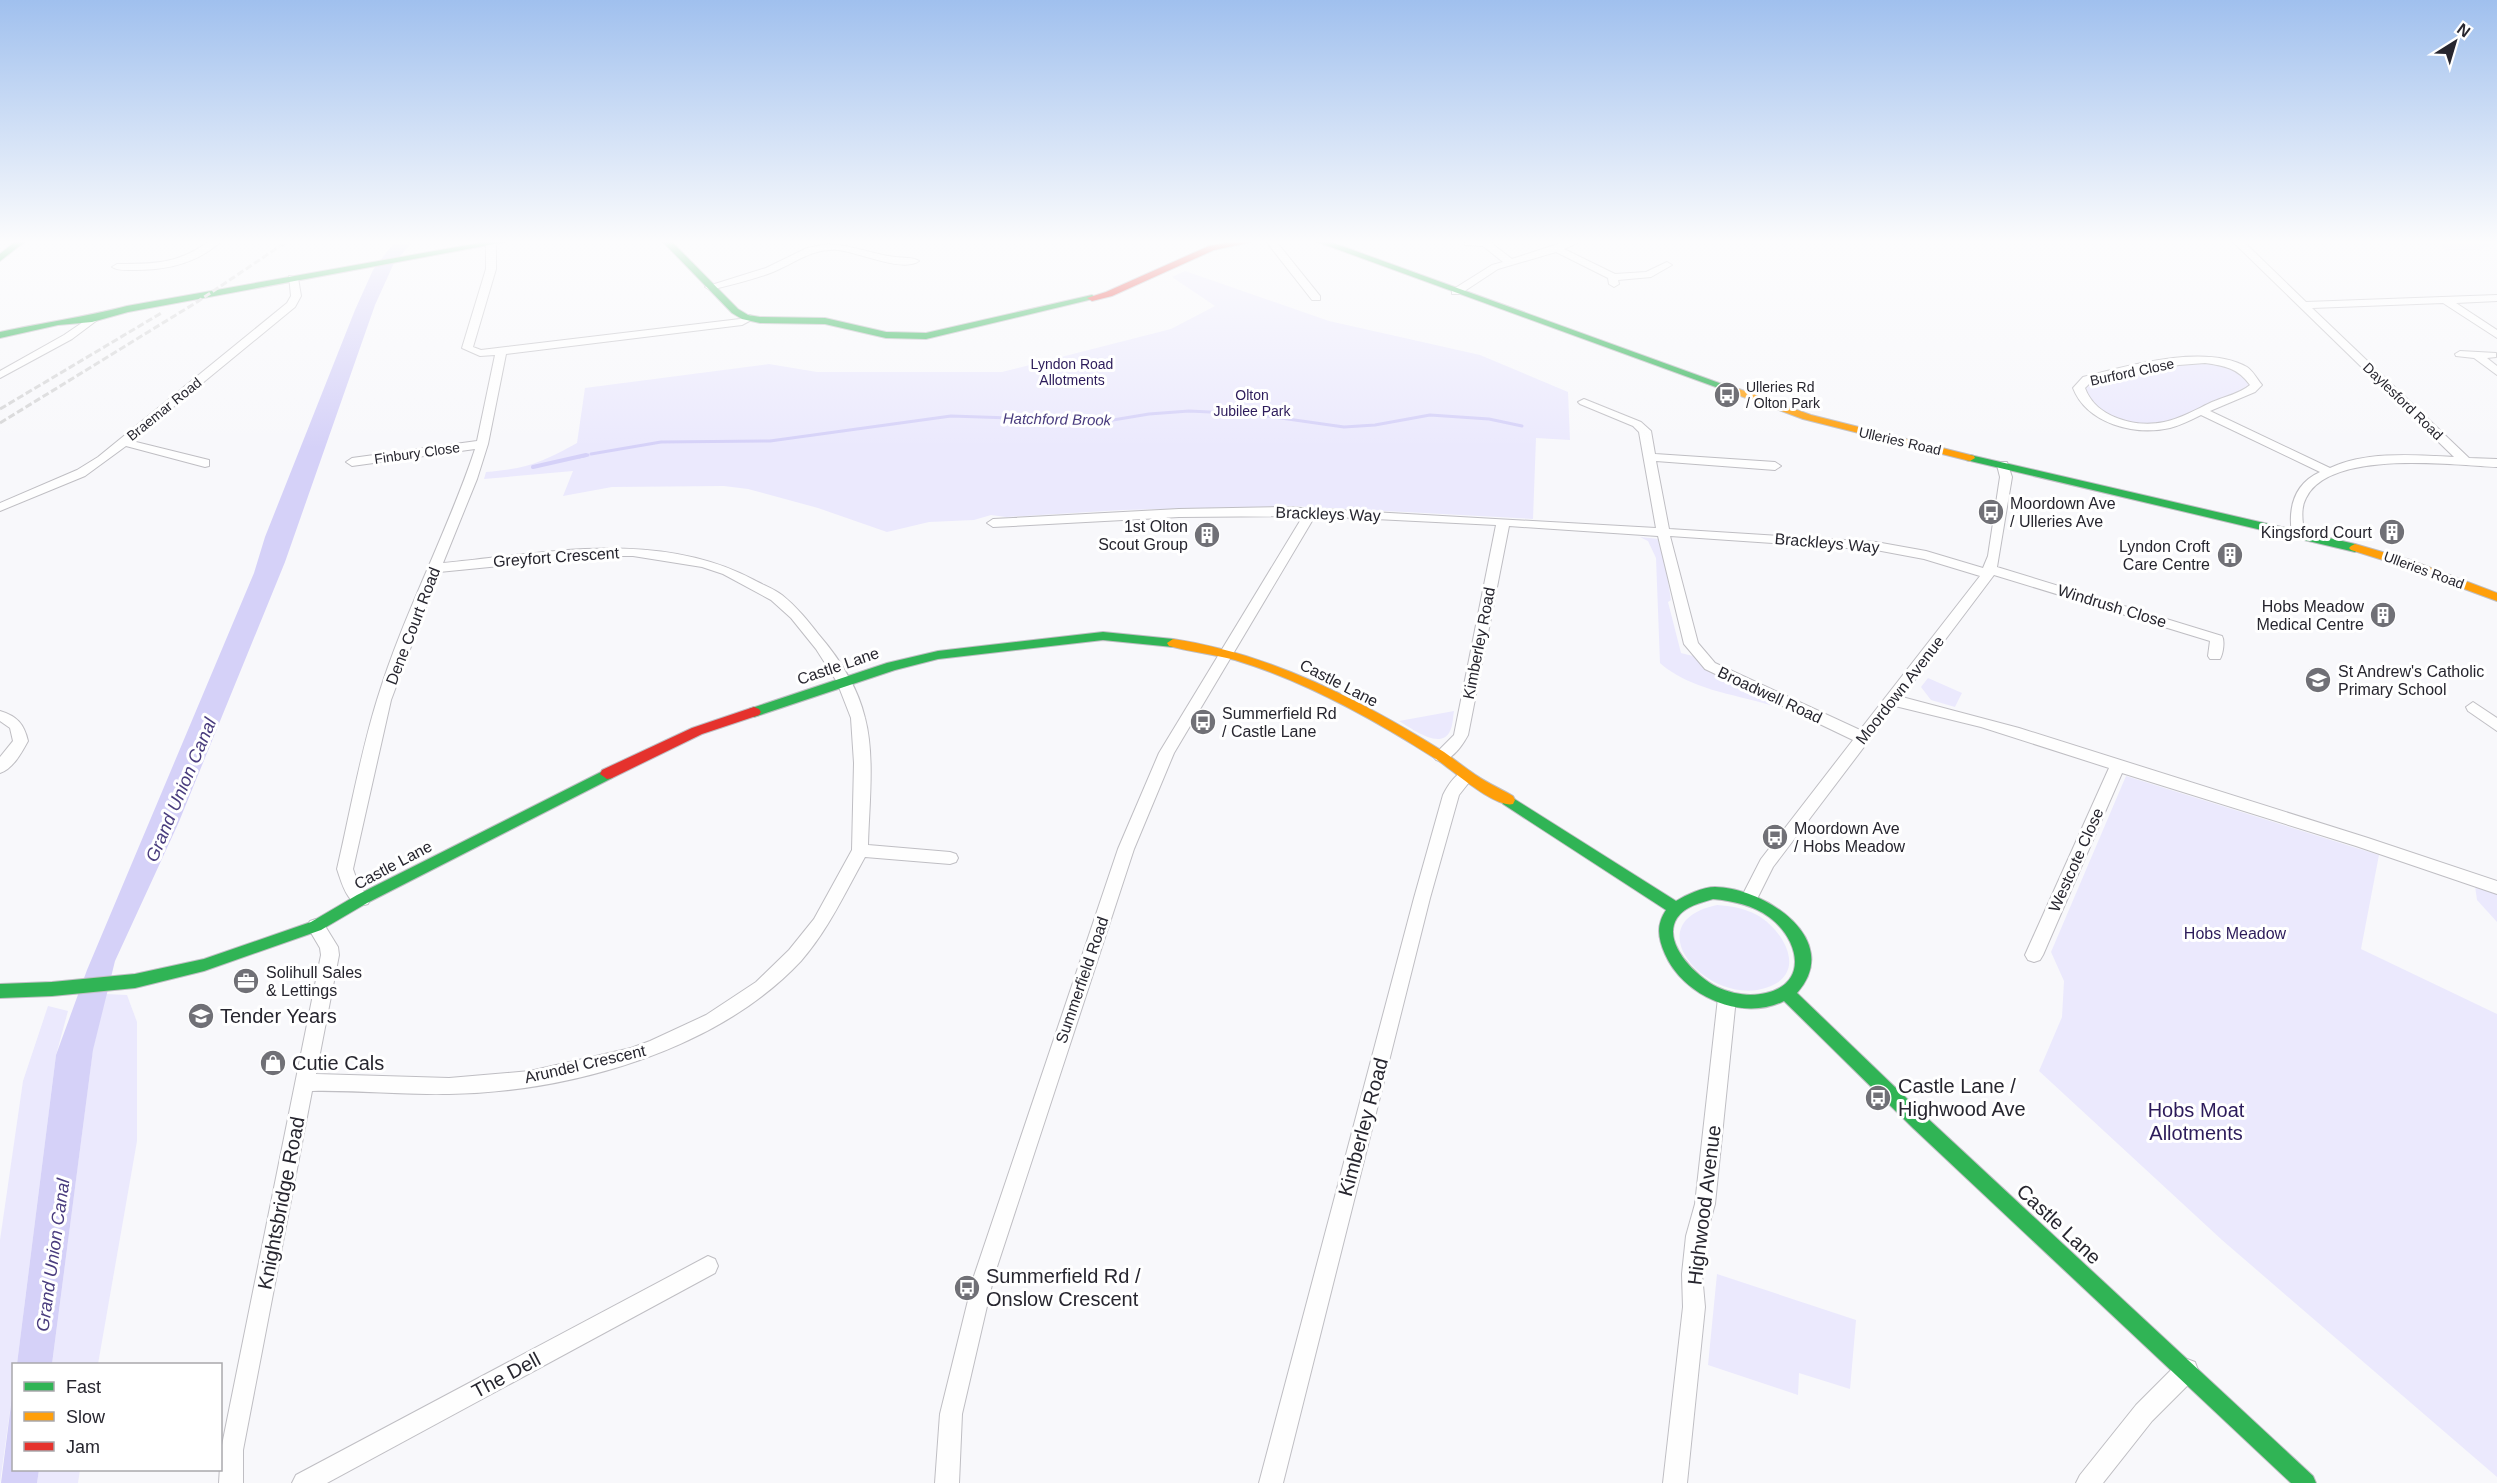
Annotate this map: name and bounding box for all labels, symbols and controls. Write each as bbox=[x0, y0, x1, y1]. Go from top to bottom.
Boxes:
north arrow bbox=[2425, 12, 2485, 72]
text: N bbox=[2454, 20, 2473, 41]
street label: Burford Close bbox=[2088, 355, 2176, 389]
park label: Lyndon Road Allotments bbox=[1031, 356, 1113, 388]
street label: Daylesford Road bbox=[2360, 359, 2446, 443]
street label: Braemar Road bbox=[124, 374, 204, 444]
place label: Ulleries Rd / Olton Park bbox=[1746, 379, 1821, 411]
bus stop icon: Ulleries Rd / Olton Park bbox=[1712, 380, 1742, 410]
park label: Olton Jubilee Park bbox=[1213, 387, 1292, 419]
water label: Hatchford Brook bbox=[1003, 410, 1113, 428]
street label: Ulleries Road bbox=[1857, 424, 1943, 458]
street label: Finbury Close bbox=[373, 439, 461, 467]
place label: Moordown Ave / Ulleries Ave bbox=[2010, 495, 2116, 530]
bus stop icon: Moordown Ave / Ulleries Ave bbox=[1976, 497, 2006, 527]
street label: Brackleys Way bbox=[1275, 504, 1381, 524]
building icon: Kingsford Court bbox=[2377, 517, 2407, 547]
place label: 1st Olton Scout Group bbox=[1098, 518, 1188, 553]
building icon: 1st Olton Scout Group bbox=[1192, 520, 1222, 550]
place label: Kingsford Court bbox=[2261, 524, 2373, 541]
street label: Brackleys Way bbox=[1774, 530, 1880, 556]
place label: Lyndon Croft Care Centre bbox=[2119, 538, 2211, 573]
building icon: Lyndon Croft Care Centre bbox=[2215, 540, 2245, 570]
street label: Greyfort Crescent bbox=[492, 544, 620, 570]
street label: Ulleries Road bbox=[2382, 548, 2466, 592]
street label: Dene Court Road bbox=[383, 565, 443, 687]
street label: Windrush Close bbox=[2056, 581, 2169, 631]
street label: Kimberley Road bbox=[1460, 586, 1498, 700]
place label: Hobs Meadow Medical Centre bbox=[2256, 598, 2364, 633]
building icon: Hobs Meadow Medical Centre bbox=[2368, 600, 2398, 630]
street label: Moordown Avenue bbox=[1853, 633, 1947, 747]
street label: Castle Lane bbox=[795, 644, 881, 688]
street label: Castle Lane bbox=[1297, 656, 1381, 710]
street label: Broadwell Road bbox=[1715, 663, 1825, 727]
place label: St Andrew's Catholic Primary School bbox=[2338, 663, 2484, 698]
school or university icon: St Andrew's Catholic Primary School bbox=[2303, 665, 2333, 695]
place label: Summerfield Rd / Castle Lane bbox=[1222, 705, 1337, 740]
bus stop icon: Summerfield Rd / Castle Lane bbox=[1188, 707, 1218, 737]
water label: Grand Union Canal bbox=[142, 714, 221, 865]
street label: Westcote Close bbox=[2046, 805, 2107, 915]
place label: Moordown Ave / Hobs Meadow bbox=[1794, 820, 1906, 855]
bus stop icon: Moordown Ave / Hobs Meadow bbox=[1760, 822, 1790, 852]
street label: Castle Lane bbox=[351, 837, 435, 893]
street label: Summerfield Road bbox=[1052, 915, 1112, 1045]
park label: Hobs Meadow bbox=[2184, 925, 2287, 942]
place label: Solihull Sales & Lettings bbox=[266, 964, 362, 999]
office icon: Solihull Sales & Lettings bbox=[231, 966, 261, 996]
school or university icon: Tender Years bbox=[186, 1001, 216, 1031]
place label: Tender Years bbox=[220, 1005, 337, 1027]
street label: Arundel Crescent bbox=[523, 1042, 648, 1086]
shop icon: Cutie Cals bbox=[258, 1048, 288, 1078]
place label: Cutie Cals bbox=[292, 1052, 384, 1074]
street label: Kimberley Road bbox=[1334, 1055, 1392, 1199]
place label: Castle Lane / Highwood Ave bbox=[1898, 1075, 2026, 1120]
bus stop icon: Castle Lane / Highwood Ave bbox=[1863, 1083, 1893, 1113]
park label: Hobs Moat Allotments bbox=[2148, 1099, 2245, 1144]
street label: Knightsbridge Road bbox=[253, 1115, 309, 1291]
street label: Highwood Avenue bbox=[1683, 1124, 1725, 1286]
water label: Grand Union Canal bbox=[32, 1176, 74, 1333]
street label: Castle Lane bbox=[2012, 1180, 2106, 1268]
place label: Summerfield Rd / Onslow Crescent bbox=[986, 1265, 1141, 1310]
bus stop icon: Summerfield Rd / Onslow Crescent bbox=[952, 1273, 982, 1303]
street label: The Dell bbox=[468, 1348, 544, 1402]
legend bbox=[12, 1363, 222, 1471]
text: Fast bbox=[66, 1377, 101, 1397]
text: Slow bbox=[66, 1407, 106, 1427]
text: Jam bbox=[66, 1437, 100, 1457]

